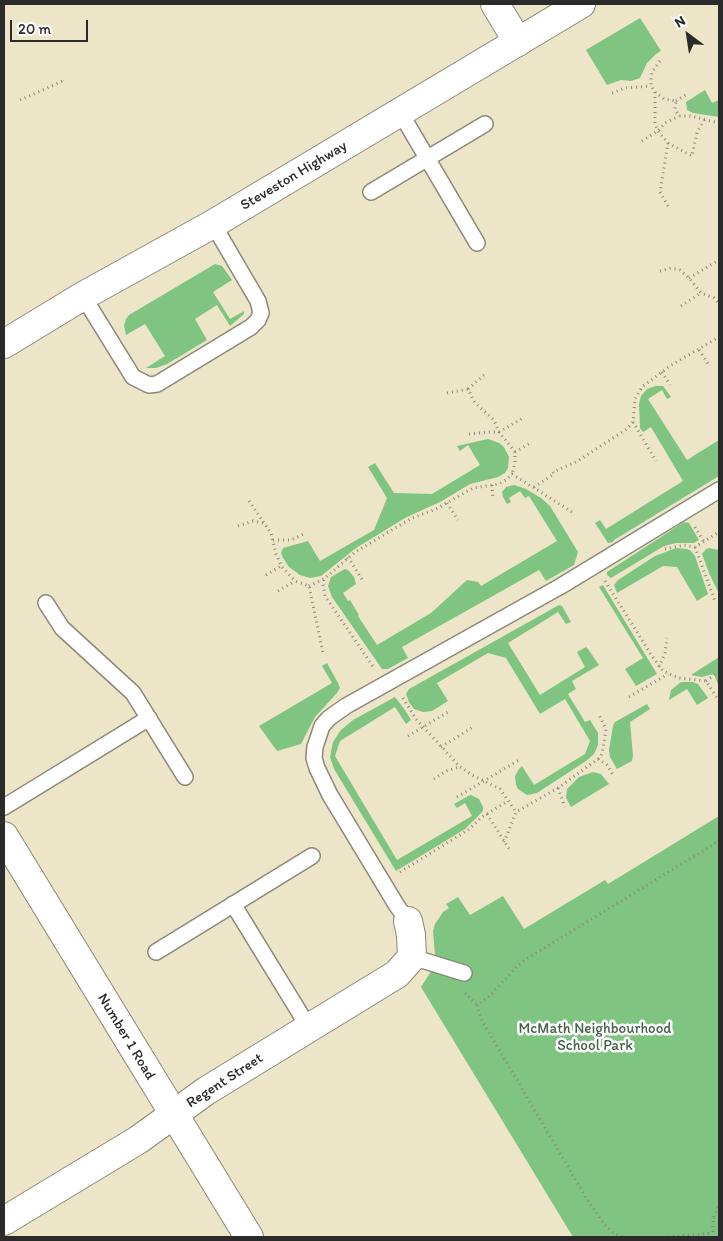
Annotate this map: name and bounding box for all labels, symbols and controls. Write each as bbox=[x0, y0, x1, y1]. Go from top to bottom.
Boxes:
scale bar bbox=[12, 10, 90, 42]
north arrow bbox=[663, 10, 713, 60]
text: N bbox=[672, 12, 688, 31]
text: 20 m bbox=[18, 20, 51, 38]
street label: Steveston Highway bbox=[238, 137, 350, 215]
street label: Number 1 Road bbox=[93, 990, 159, 1084]
park label: McMath Neighbourhood School Park bbox=[519, 1020, 671, 1055]
street label: Regent Street bbox=[183, 1050, 267, 1112]

